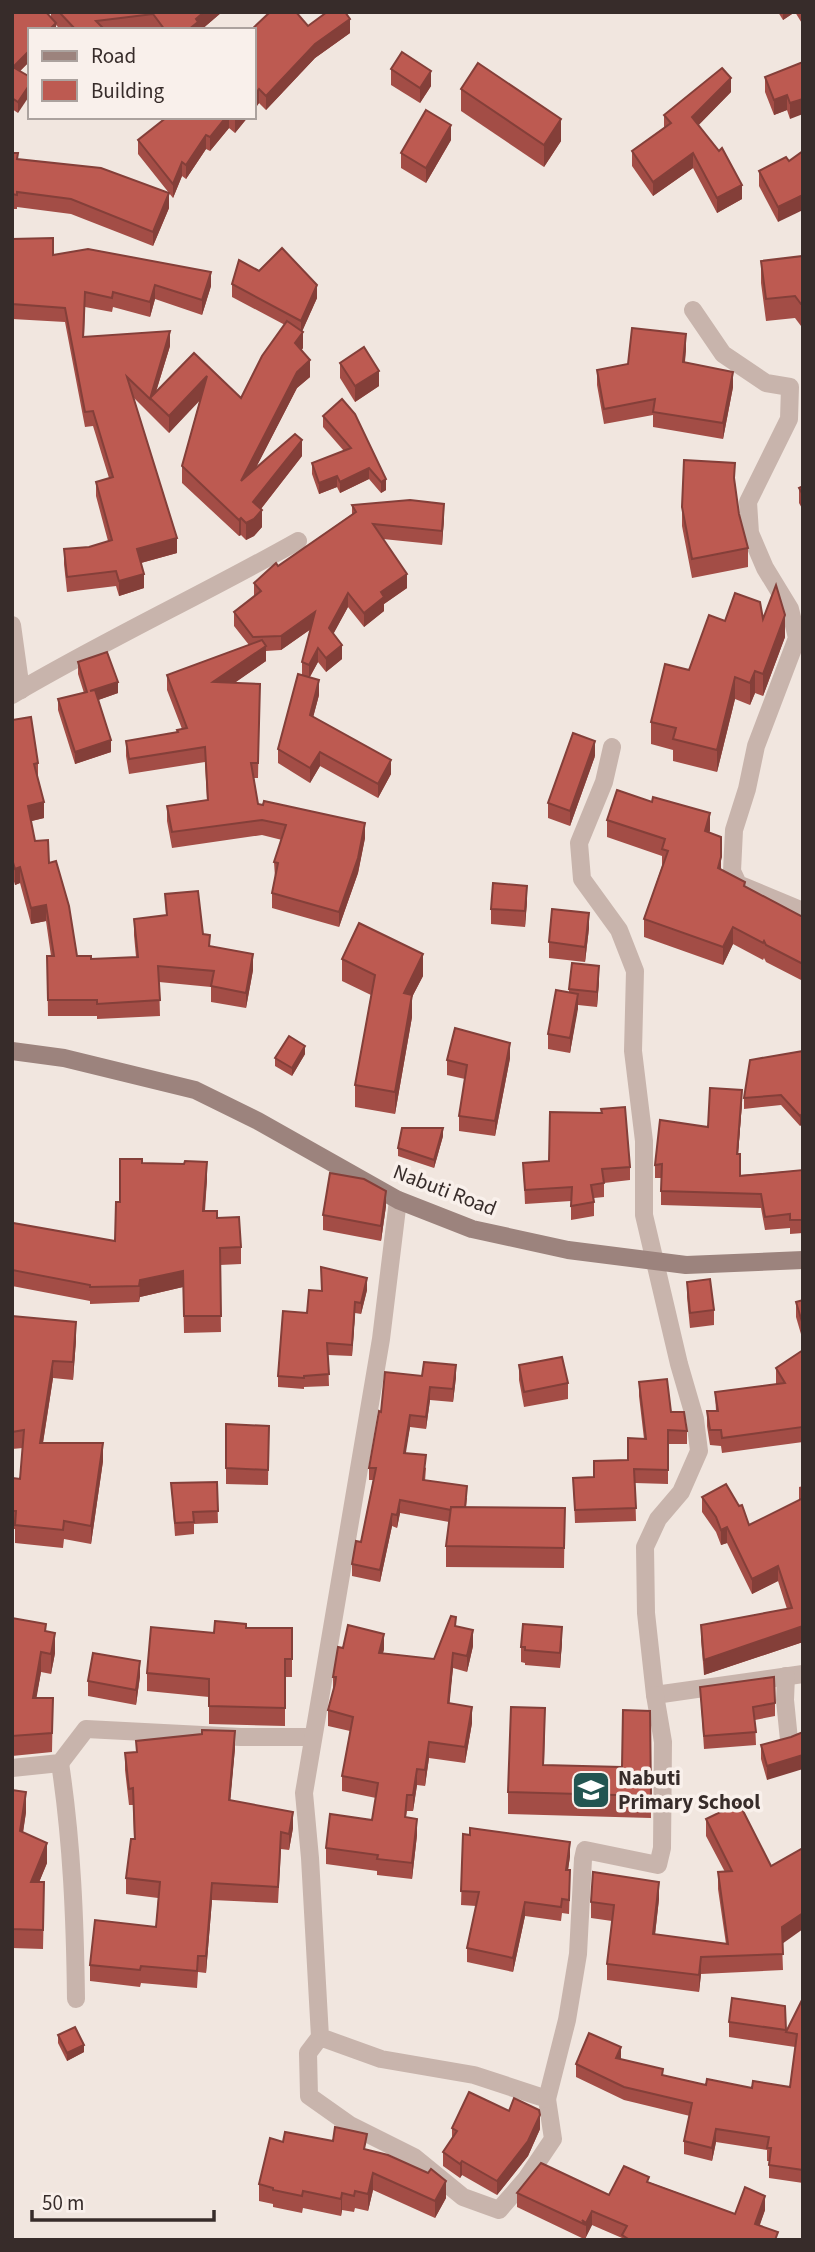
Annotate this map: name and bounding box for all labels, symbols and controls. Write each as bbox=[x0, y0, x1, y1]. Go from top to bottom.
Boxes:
legend bbox=[28, 28, 256, 119]
text: Road bbox=[91, 41, 136, 71]
text: Building bbox=[91, 76, 165, 106]
street label: Nabuti Road bbox=[389, 1157, 501, 1223]
place label: Nabuti Primary School bbox=[618, 1763, 760, 1817]
school or university icon: Nabuti Primary School bbox=[570, 1769, 612, 1811]
scale bar bbox=[32, 2178, 214, 2222]
text: 50 m bbox=[42, 2188, 84, 2218]

